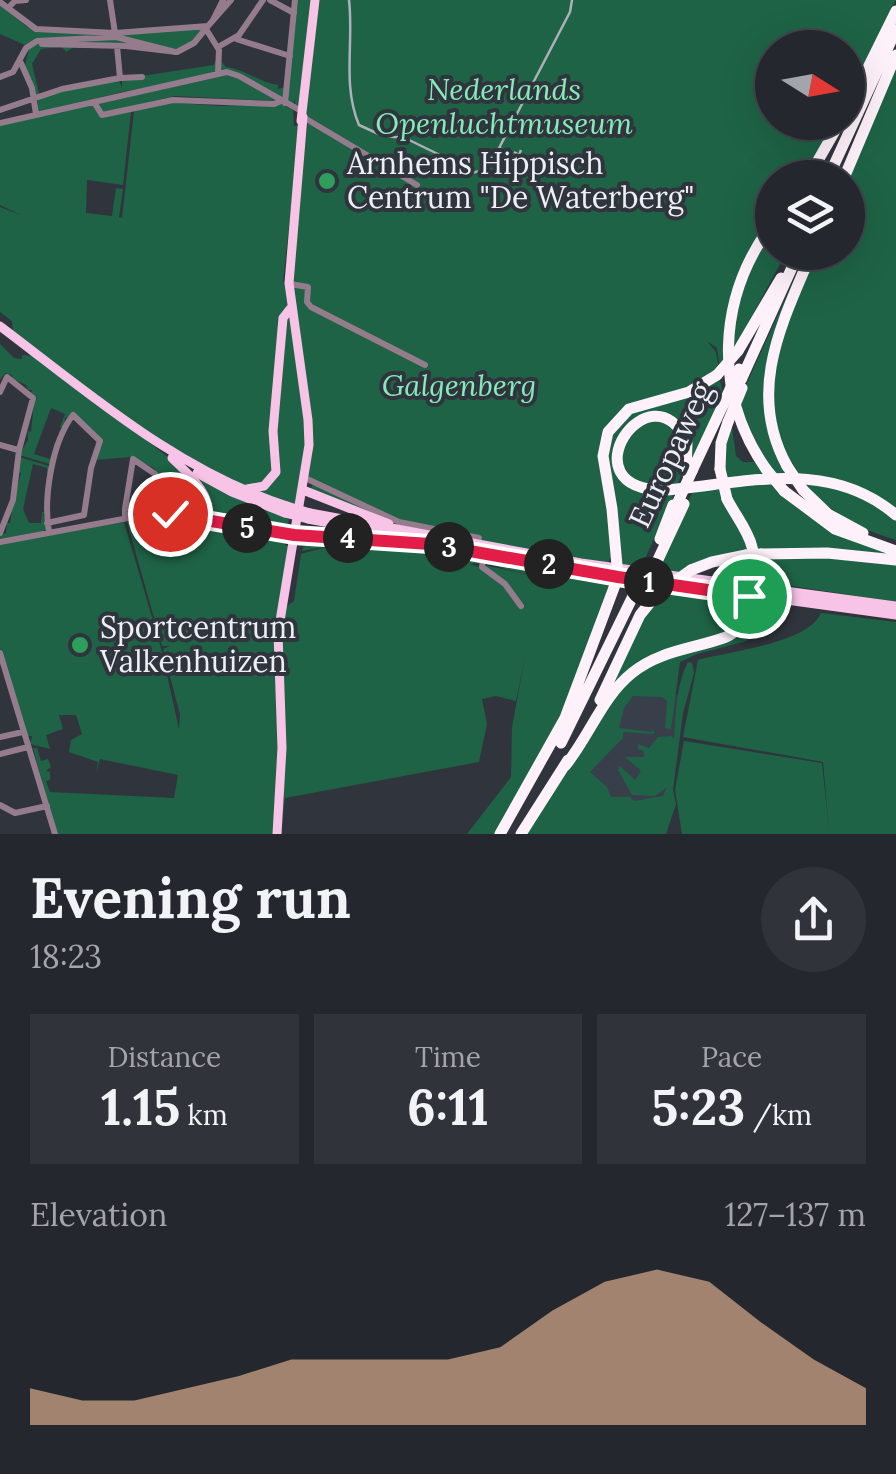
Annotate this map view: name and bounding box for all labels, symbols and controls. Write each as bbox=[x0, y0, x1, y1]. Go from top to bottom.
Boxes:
north arrow bbox=[755, 30, 865, 140]
map controls bbox=[755, 30, 865, 270]
park label: Nederlands Openluchtmuseum bbox=[375, 70, 633, 142]
place label: Arnhems Hippisch Centrum "De Waterberg" bbox=[346, 144, 695, 217]
button: layers bbox=[755, 160, 865, 270]
marker: Arnhems Hippisch Centrum "De Waterberg" bbox=[316, 170, 338, 192]
park label: Galgenberg bbox=[382, 366, 536, 404]
street label: Europaweg bbox=[620, 375, 722, 534]
pin bbox=[128, 472, 213, 557]
icon: check bbox=[143, 487, 198, 542]
pin: 5 bbox=[222, 503, 272, 553]
text: 5 bbox=[239, 510, 255, 546]
pin: 4 bbox=[323, 513, 373, 563]
text: 4 bbox=[340, 520, 356, 556]
pin: 3 bbox=[424, 522, 474, 572]
text: 3 bbox=[441, 529, 457, 565]
pin: 2 bbox=[524, 539, 574, 589]
text: 2 bbox=[542, 546, 556, 582]
pin bbox=[707, 554, 792, 639]
pin: 1 bbox=[624, 557, 674, 607]
text: 1 bbox=[643, 564, 655, 600]
icon: arrive bbox=[722, 569, 777, 624]
place label: Sportcentrum Valkenhuizen bbox=[99, 608, 296, 680]
marker: Sportcentrum Valkenhuizen bbox=[69, 634, 91, 656]
text: Evening run bbox=[30, 863, 351, 933]
button: share bbox=[761, 867, 866, 972]
text: 18:23 bbox=[30, 936, 102, 977]
text: Distance bbox=[107, 1039, 221, 1075]
text: Time bbox=[415, 1039, 481, 1075]
text: Pace bbox=[701, 1039, 762, 1075]
text: 1.15 bbox=[101, 1075, 180, 1139]
text: 6:11 bbox=[407, 1075, 489, 1139]
text: 5:23 bbox=[651, 1075, 745, 1139]
text: km bbox=[180, 1097, 228, 1133]
text: /km bbox=[745, 1097, 812, 1133]
text: Elevation bbox=[30, 1194, 167, 1235]
text: 127–137 m bbox=[724, 1194, 866, 1235]

